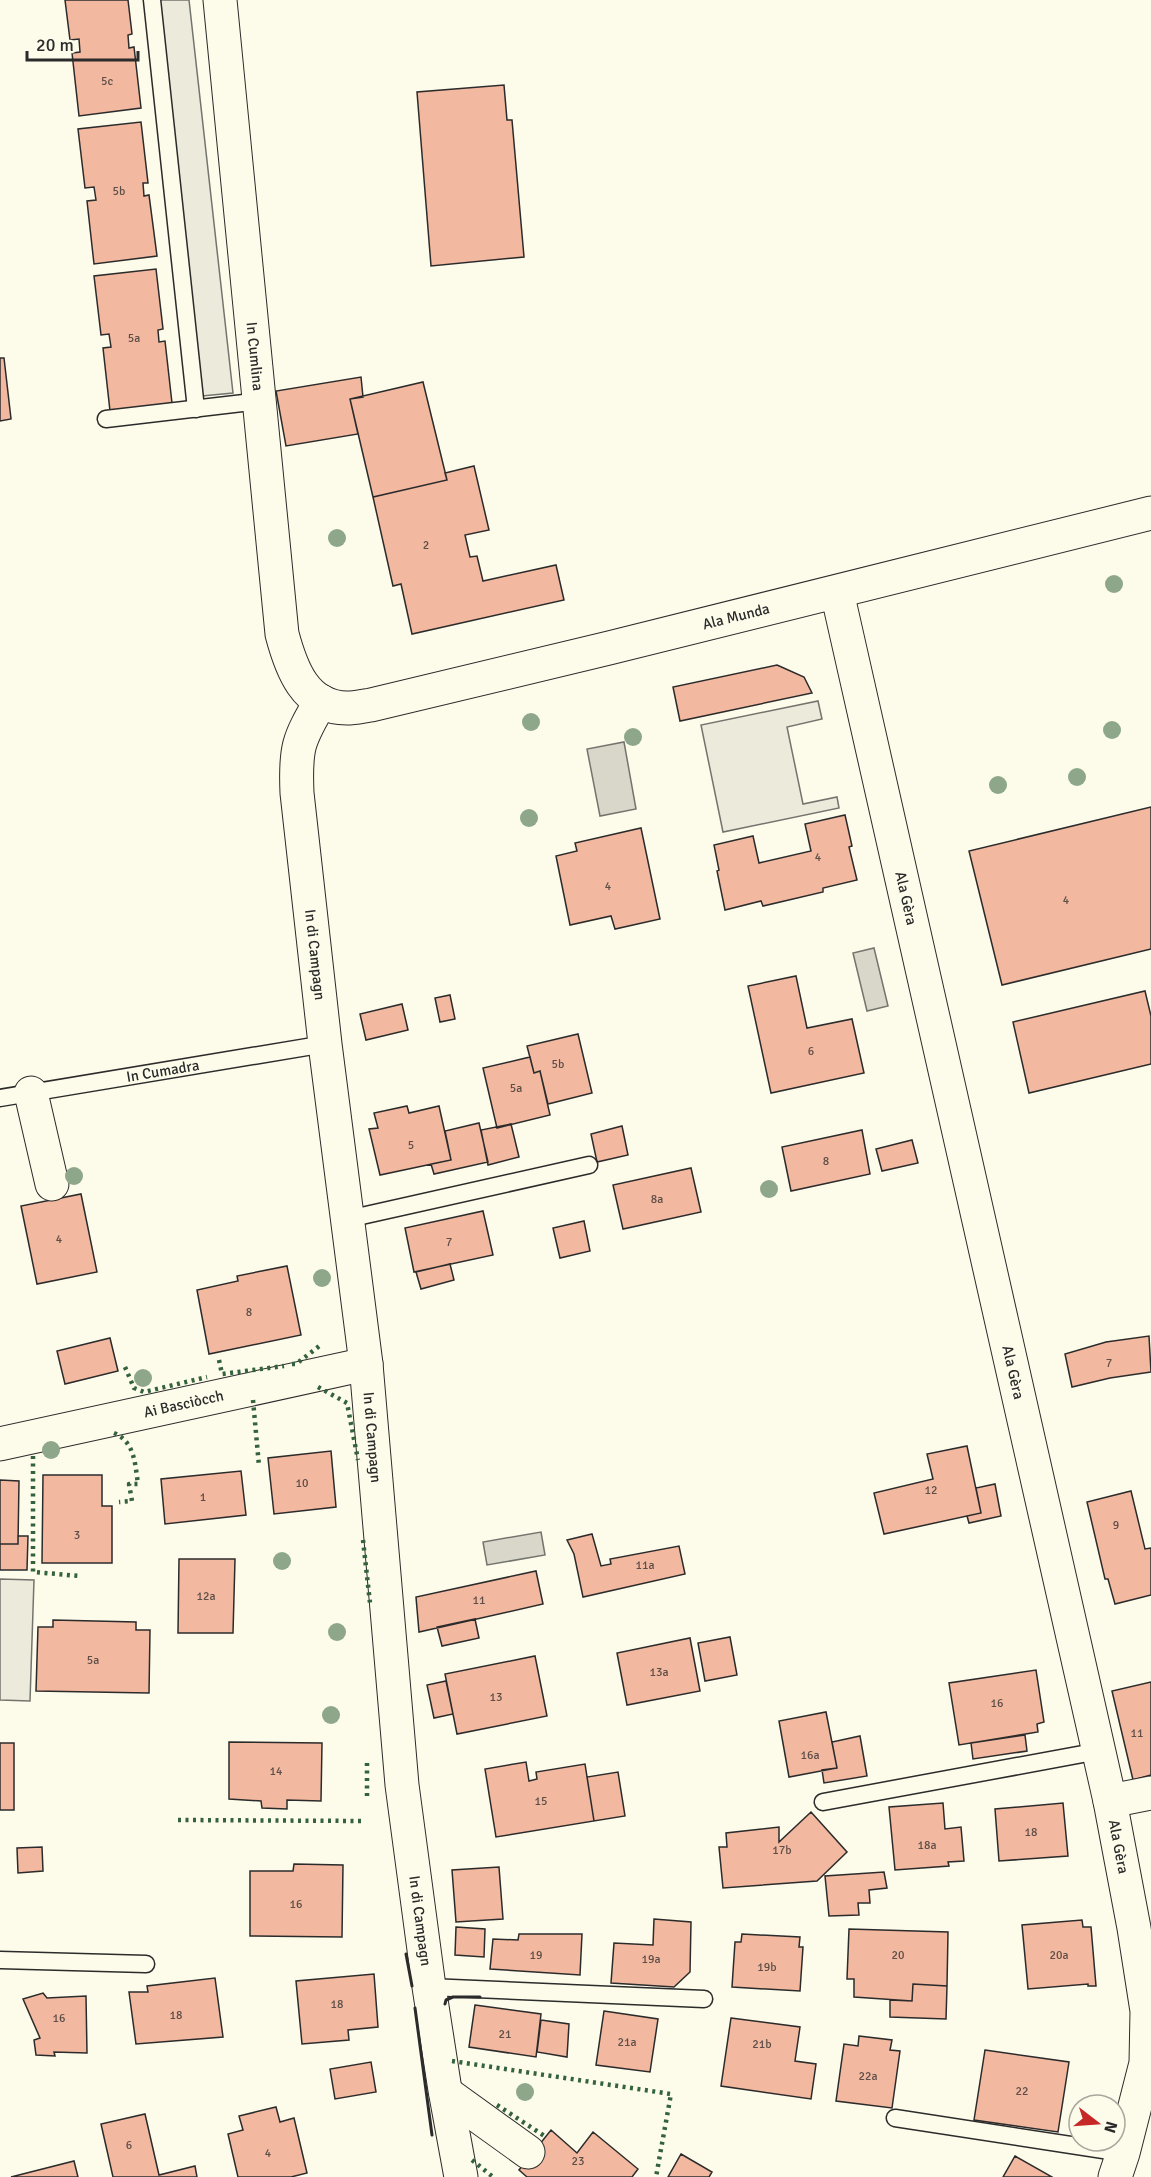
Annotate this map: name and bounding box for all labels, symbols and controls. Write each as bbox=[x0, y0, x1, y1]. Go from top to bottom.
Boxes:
scale bar bbox=[27, 24, 138, 62]
text: 20 m bbox=[36, 34, 74, 56]
house number: 5c bbox=[101, 74, 113, 89]
house number: 5b bbox=[113, 184, 125, 199]
street label: In Cumlina bbox=[243, 321, 267, 392]
house number: 5a bbox=[128, 331, 140, 346]
house number: 2 bbox=[423, 538, 429, 553]
street label: Ala Munda bbox=[701, 599, 771, 633]
house number: 4 bbox=[815, 850, 822, 865]
street label: Ala Gèra bbox=[891, 870, 921, 927]
house number: 4 bbox=[605, 879, 612, 894]
house number: 4 bbox=[1063, 893, 1070, 908]
street label: In di Campagn bbox=[301, 908, 329, 1001]
house number: 6 bbox=[808, 1044, 814, 1059]
street label: In Cumadra bbox=[125, 1056, 201, 1086]
house number: 5b bbox=[552, 1057, 564, 1072]
house number: 5a bbox=[510, 1081, 522, 1096]
house number: 5 bbox=[408, 1138, 414, 1153]
house number: 8 bbox=[823, 1154, 829, 1169]
house number: 8a bbox=[651, 1192, 663, 1207]
house number: 4 bbox=[56, 1232, 63, 1247]
house number: 7 bbox=[446, 1235, 452, 1250]
house number: 8 bbox=[246, 1305, 252, 1320]
street label: Ala Gèra bbox=[998, 1344, 1028, 1401]
house number: 7 bbox=[1106, 1356, 1112, 1371]
street label: Ai Basciòcch bbox=[142, 1386, 225, 1421]
street label: In di Campagn bbox=[359, 1391, 385, 1484]
house number: 10 bbox=[296, 1476, 308, 1491]
house number: 12 bbox=[925, 1483, 937, 1498]
house number: 1 bbox=[200, 1490, 206, 1505]
house number: 9 bbox=[1113, 1518, 1119, 1533]
house number: 3 bbox=[74, 1528, 80, 1543]
house number: 11a bbox=[635, 1558, 655, 1573]
house number: 12a bbox=[196, 1589, 216, 1604]
house number: 11 bbox=[473, 1593, 485, 1608]
house number: 5a bbox=[87, 1653, 99, 1668]
house number: 13a bbox=[649, 1665, 669, 1680]
house number: 13 bbox=[490, 1690, 502, 1705]
house number: 16 bbox=[991, 1696, 1003, 1711]
house number: 11 bbox=[1131, 1726, 1143, 1741]
house number: 16a bbox=[800, 1748, 820, 1763]
house number: 14 bbox=[270, 1764, 283, 1779]
house number: 15 bbox=[535, 1794, 547, 1809]
street label: Ala Gèra bbox=[1105, 1818, 1133, 1875]
house number: 18 bbox=[1025, 1825, 1037, 1840]
house number: 18a bbox=[917, 1838, 937, 1853]
house number: 17b bbox=[772, 1843, 792, 1858]
street label: In di Campagn bbox=[405, 1874, 435, 1967]
house number: 16 bbox=[290, 1897, 302, 1912]
house number: 19 bbox=[530, 1948, 542, 1963]
house number: 20 bbox=[892, 1948, 904, 1963]
house number: 20a bbox=[1049, 1948, 1069, 1963]
house number: 19a bbox=[641, 1952, 661, 1967]
house number: 19b bbox=[757, 1960, 777, 1975]
house number: 18 bbox=[331, 1997, 343, 2012]
house number: 18 bbox=[170, 2008, 182, 2023]
house number: 16 bbox=[53, 2011, 65, 2026]
house number: 21 bbox=[499, 2027, 511, 2042]
house number: 21a bbox=[617, 2035, 637, 2050]
house number: 21b bbox=[752, 2037, 772, 2052]
house number: 22a bbox=[858, 2069, 878, 2084]
house number: 22 bbox=[1016, 2084, 1028, 2099]
north arrow bbox=[1067, 2093, 1127, 2153]
text: N bbox=[1099, 2119, 1122, 2135]
house number: 6 bbox=[126, 2138, 132, 2153]
house number: 4 bbox=[265, 2146, 272, 2161]
house number: 23 bbox=[572, 2154, 584, 2169]

